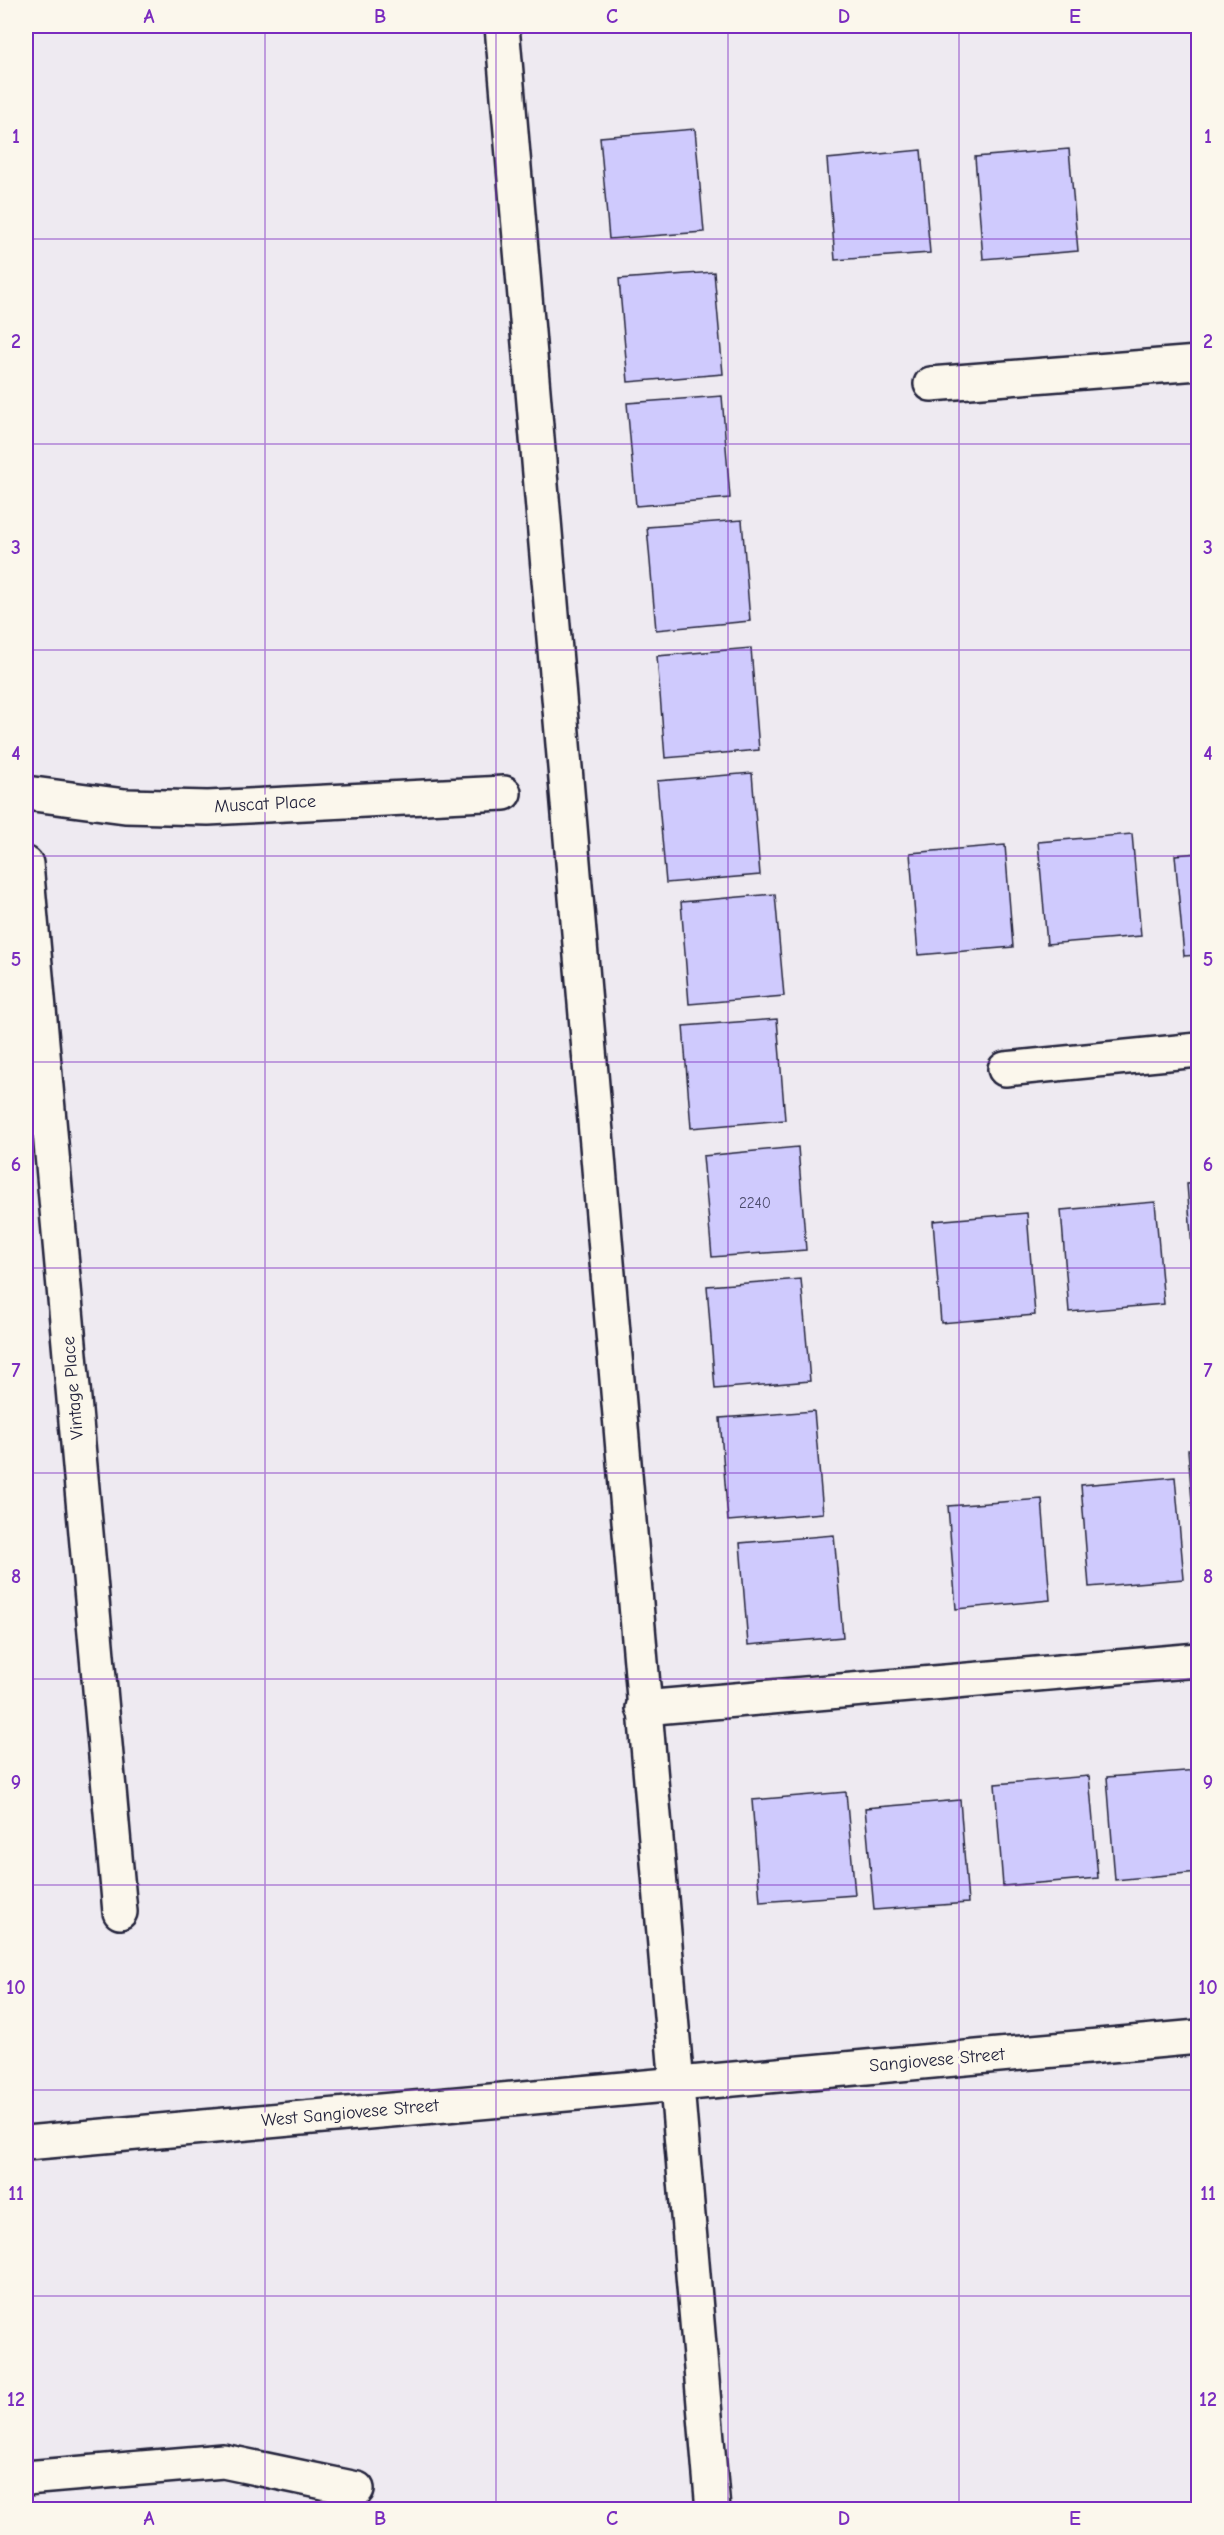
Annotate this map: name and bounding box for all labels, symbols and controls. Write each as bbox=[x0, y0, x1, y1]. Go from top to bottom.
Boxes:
text: A bbox=[143, 5, 155, 28]
text: B bbox=[374, 5, 386, 28]
text: C bbox=[606, 5, 618, 28]
text: D bbox=[838, 5, 850, 28]
text: E bbox=[1069, 5, 1081, 28]
text: 1 bbox=[12, 125, 20, 148]
text: 1 bbox=[1204, 125, 1212, 148]
text: 2 bbox=[11, 330, 21, 353]
text: 2 bbox=[1203, 330, 1213, 353]
text: 3 bbox=[11, 536, 21, 559]
text: 3 bbox=[1203, 536, 1213, 559]
text: 4 bbox=[11, 742, 21, 765]
text: 4 bbox=[1203, 742, 1213, 765]
street label: Muscat Place bbox=[214, 791, 316, 817]
text: 5 bbox=[11, 948, 21, 971]
text: 5 bbox=[1203, 948, 1213, 971]
text: 6 bbox=[11, 1153, 21, 1176]
text: 6 bbox=[1203, 1153, 1213, 1176]
house number: 2240 bbox=[739, 1194, 771, 1212]
street label: Vintage Place bbox=[58, 1336, 88, 1440]
text: 7 bbox=[12, 1359, 21, 1382]
text: 7 bbox=[1204, 1359, 1213, 1382]
text: 8 bbox=[11, 1565, 21, 1588]
text: 8 bbox=[1203, 1565, 1213, 1588]
text: 9 bbox=[11, 1771, 21, 1794]
text: 9 bbox=[1203, 1771, 1213, 1794]
text: 10 bbox=[6, 1976, 26, 1999]
text: 10 bbox=[1198, 1976, 1218, 1999]
street label: Sangiovese Street bbox=[868, 2044, 1006, 2076]
street label: West Sangiovese Street bbox=[260, 2095, 440, 2131]
text: 11 bbox=[8, 2182, 24, 2205]
text: 11 bbox=[1200, 2182, 1216, 2205]
text: 12 bbox=[7, 2388, 25, 2411]
text: 12 bbox=[1199, 2388, 1217, 2411]
text: A bbox=[143, 2507, 155, 2530]
text: B bbox=[374, 2507, 386, 2530]
text: C bbox=[606, 2507, 618, 2530]
text: D bbox=[838, 2507, 850, 2530]
text: E bbox=[1069, 2507, 1081, 2530]

